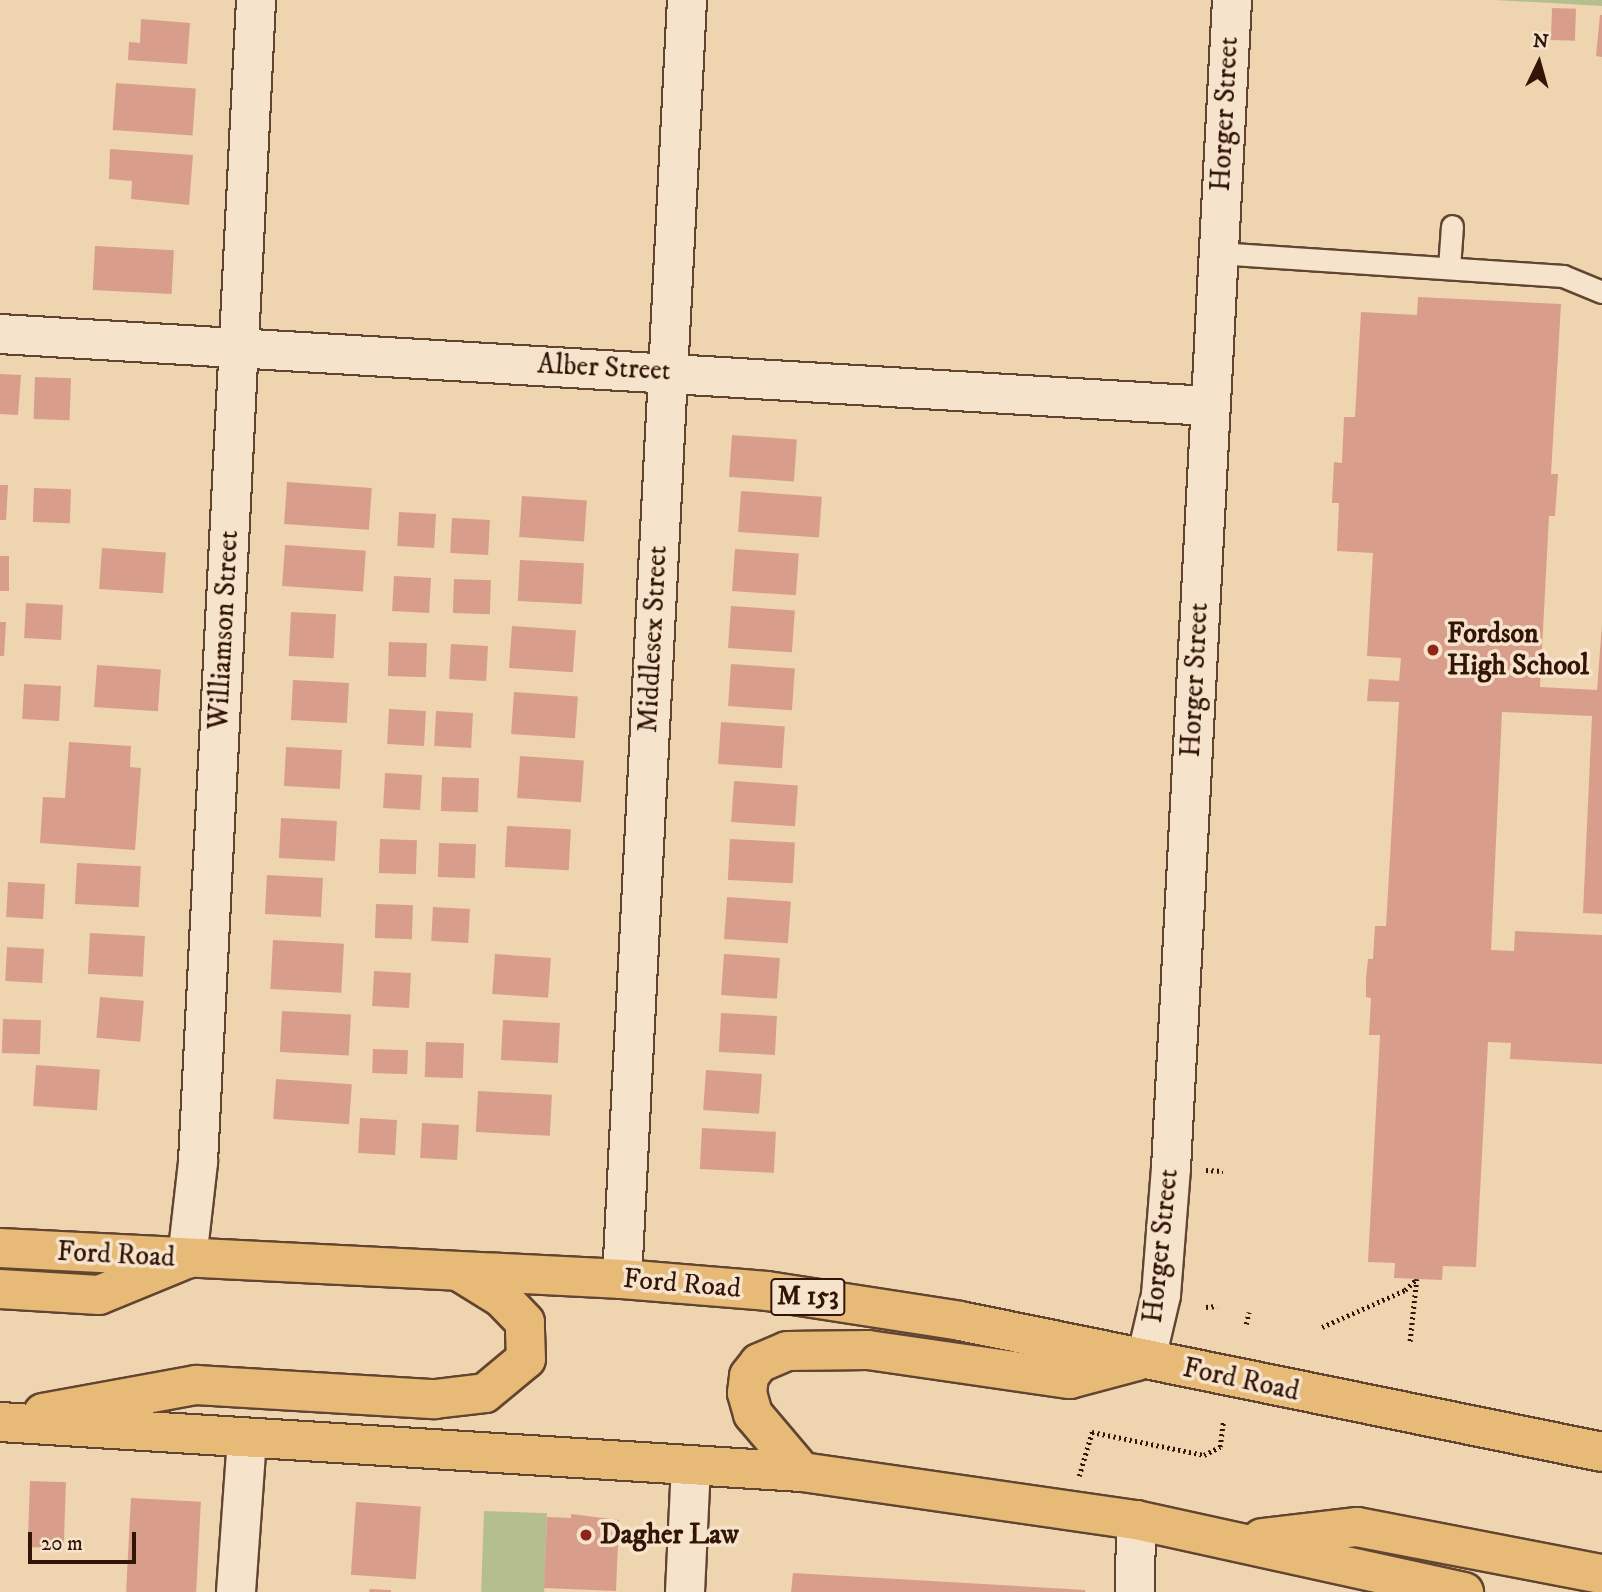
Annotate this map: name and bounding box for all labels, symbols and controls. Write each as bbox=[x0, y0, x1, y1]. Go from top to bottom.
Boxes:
north arrow bbox=[1504, 28, 1574, 98]
text: N bbox=[1532, 29, 1550, 54]
street label: Horger Street bbox=[1204, 36, 1246, 192]
street label: Alber Street bbox=[536, 348, 672, 388]
street label: Williamson Street bbox=[202, 529, 246, 731]
street label: Middlesex Street bbox=[631, 544, 675, 734]
street label: Horger Street bbox=[1174, 602, 1216, 758]
place label: Fordson High School bbox=[1447, 617, 1589, 683]
marker: Fordson High School bbox=[1425, 642, 1441, 658]
street label: Horger Street bbox=[1136, 1167, 1186, 1325]
street label: Ford Road bbox=[56, 1235, 176, 1275]
street label: Ford Road bbox=[622, 1262, 742, 1306]
road number: M 153 bbox=[770, 1274, 846, 1320]
street label: Ford Road bbox=[1180, 1351, 1302, 1409]
scale bar bbox=[32, 1518, 140, 1562]
place label: Dagher Law bbox=[600, 1518, 739, 1552]
marker: Dagher Law bbox=[578, 1527, 594, 1543]
text: 20 m bbox=[41, 1531, 83, 1557]

